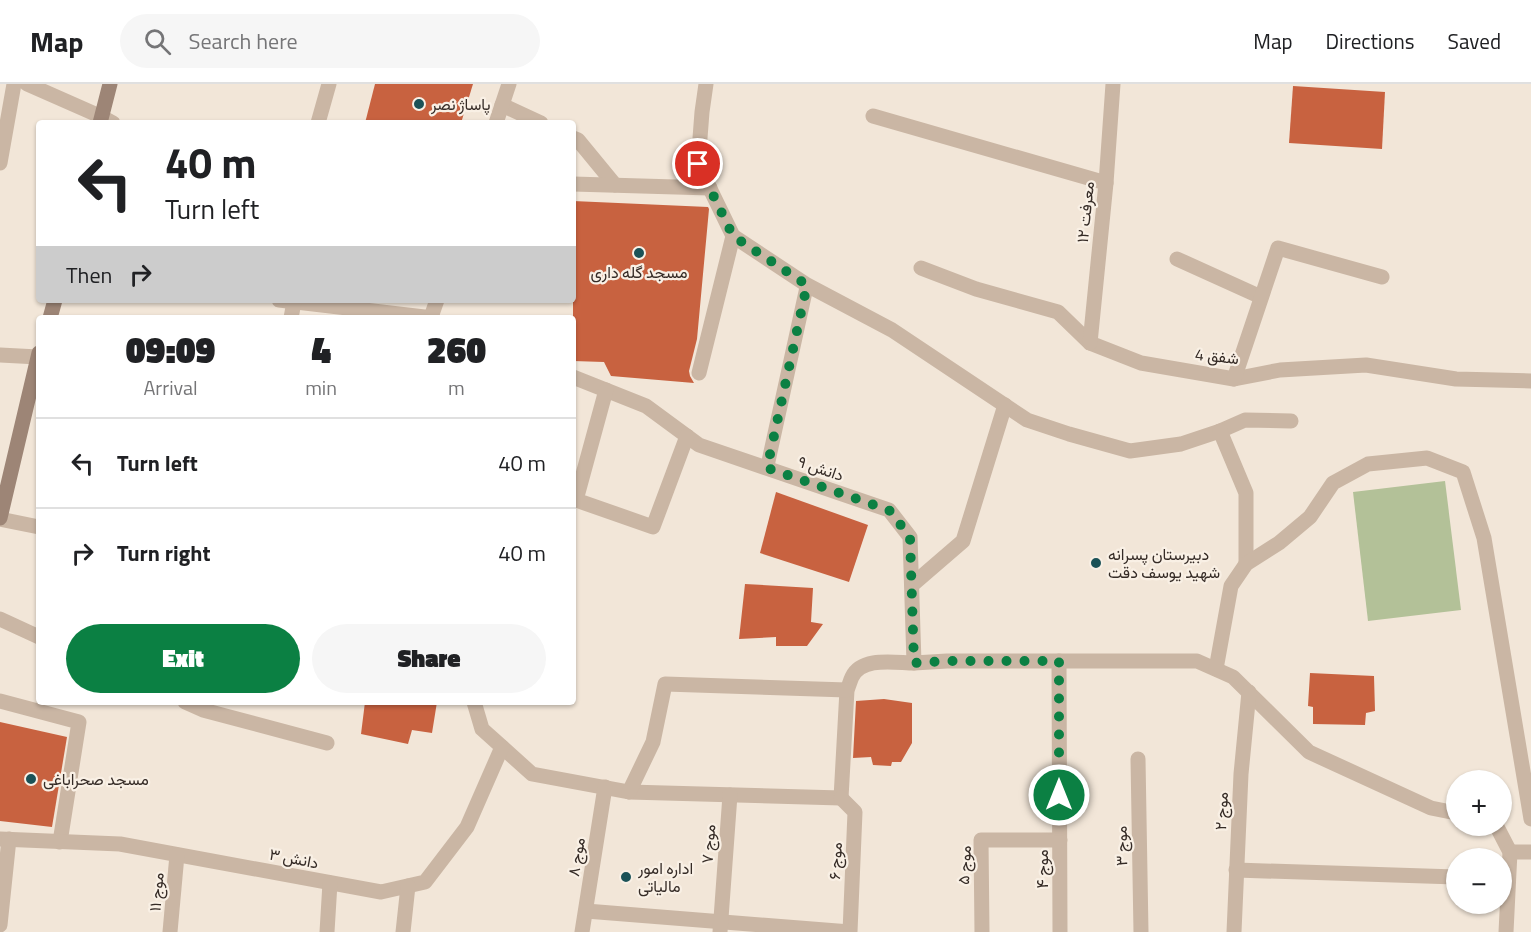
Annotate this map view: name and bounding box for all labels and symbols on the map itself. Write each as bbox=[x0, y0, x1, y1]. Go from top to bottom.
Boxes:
place label: پاساژ نصر bbox=[430, 92, 490, 116]
marker: پاساژ نصر bbox=[412, 97, 426, 111]
pin bbox=[672, 138, 723, 189]
street label: معرفت ۱۲ bbox=[1070, 180, 1100, 244]
marker: مسجد گله داری bbox=[632, 246, 646, 260]
place label: مسجد گله داری bbox=[590, 260, 688, 284]
street label: شفق 4 bbox=[1194, 342, 1240, 370]
street label: دانش ۹ bbox=[795, 449, 847, 487]
place label: دبیرستان پسرانه شهید یوسف دقت bbox=[1108, 542, 1220, 584]
marker: دبیرستان پسرانه شهید یوسف دقت bbox=[1089, 556, 1103, 570]
position arrow bbox=[1027, 763, 1091, 827]
place label: مسجد صحراباغی bbox=[43, 767, 149, 791]
marker: مسجد صحراباغی bbox=[24, 772, 38, 786]
street label: موج ۲ bbox=[1208, 791, 1234, 831]
street label: موج ۷ bbox=[695, 824, 721, 864]
street label: موج ۳ bbox=[1109, 826, 1133, 866]
street label: موج ۸ bbox=[561, 836, 591, 878]
street label: دانش ۳ bbox=[267, 841, 321, 875]
street label: موج ۶ bbox=[822, 842, 848, 880]
street label: موج ۵ bbox=[951, 845, 977, 885]
street label: موج ۴ bbox=[1030, 849, 1054, 889]
place label: اداره امور مالیاتی bbox=[637, 856, 693, 898]
marker: اداره امور مالیاتی bbox=[619, 870, 633, 884]
street label: موج ۱۱ bbox=[142, 871, 170, 913]

